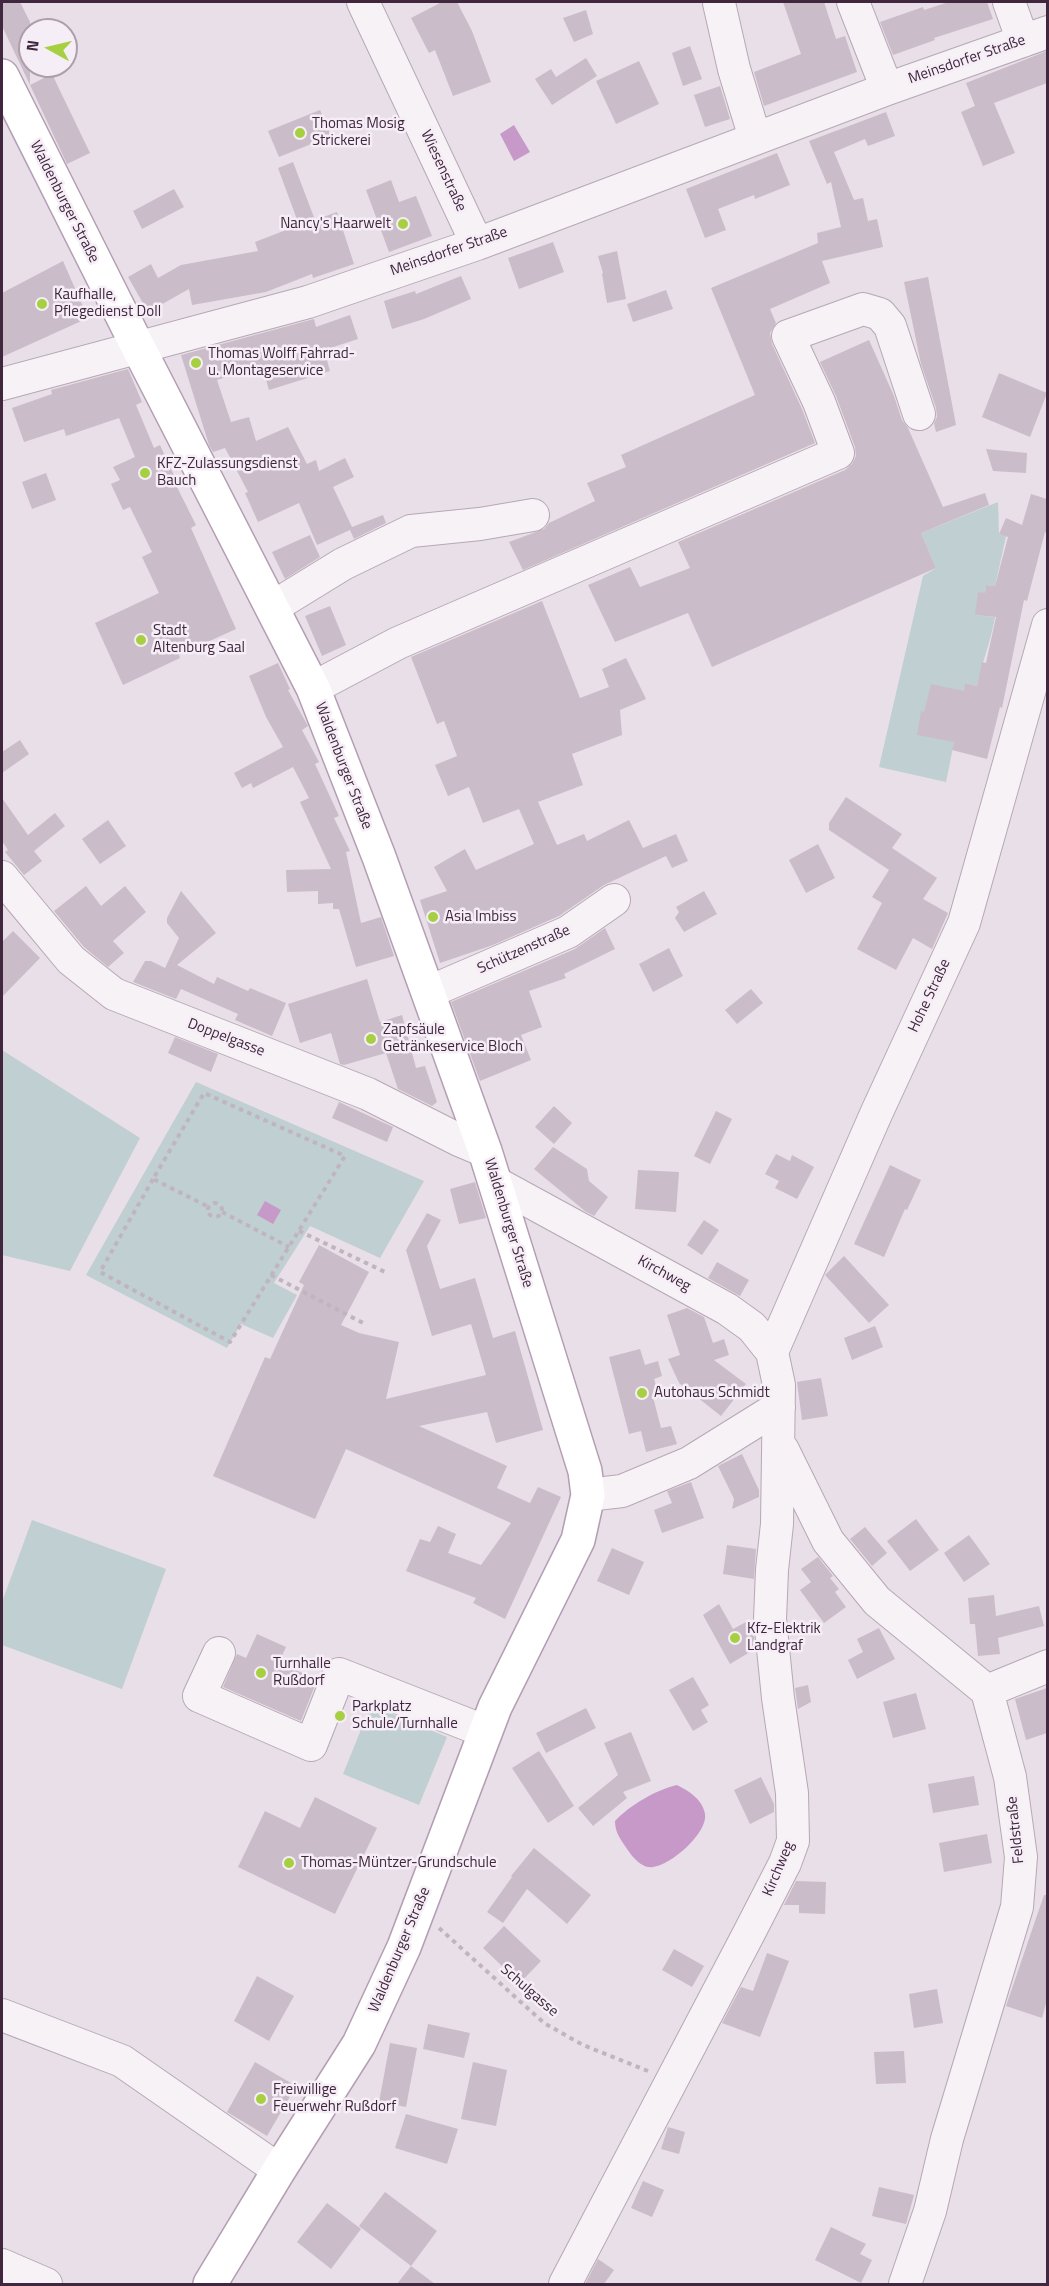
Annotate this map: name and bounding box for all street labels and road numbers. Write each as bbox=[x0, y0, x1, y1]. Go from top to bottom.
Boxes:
street label: Meinsdorfer Straße bbox=[906, 32, 1028, 88]
street label: Wiesenstraße bbox=[416, 127, 470, 215]
street label: Waldenburger Straße bbox=[25, 138, 103, 266]
street label: Meinsdorfer Straße bbox=[388, 224, 510, 280]
street label: Waldenburger Straße bbox=[311, 700, 375, 832]
street label: Schützenstraße bbox=[475, 922, 573, 978]
street label: Hohe Straße bbox=[905, 956, 955, 1036]
street label: Doppelgasse bbox=[185, 1015, 267, 1061]
street label: Waldenburger Straße bbox=[480, 1156, 536, 1290]
street label: Kirchweg bbox=[634, 1252, 694, 1296]
street label: Feldstraße bbox=[1004, 1795, 1028, 1865]
street label: Kirchweg bbox=[759, 1839, 799, 1899]
street label: Waldenburger Straße bbox=[365, 1885, 435, 2015]
street label: Schulgasse bbox=[496, 1961, 562, 2021]

